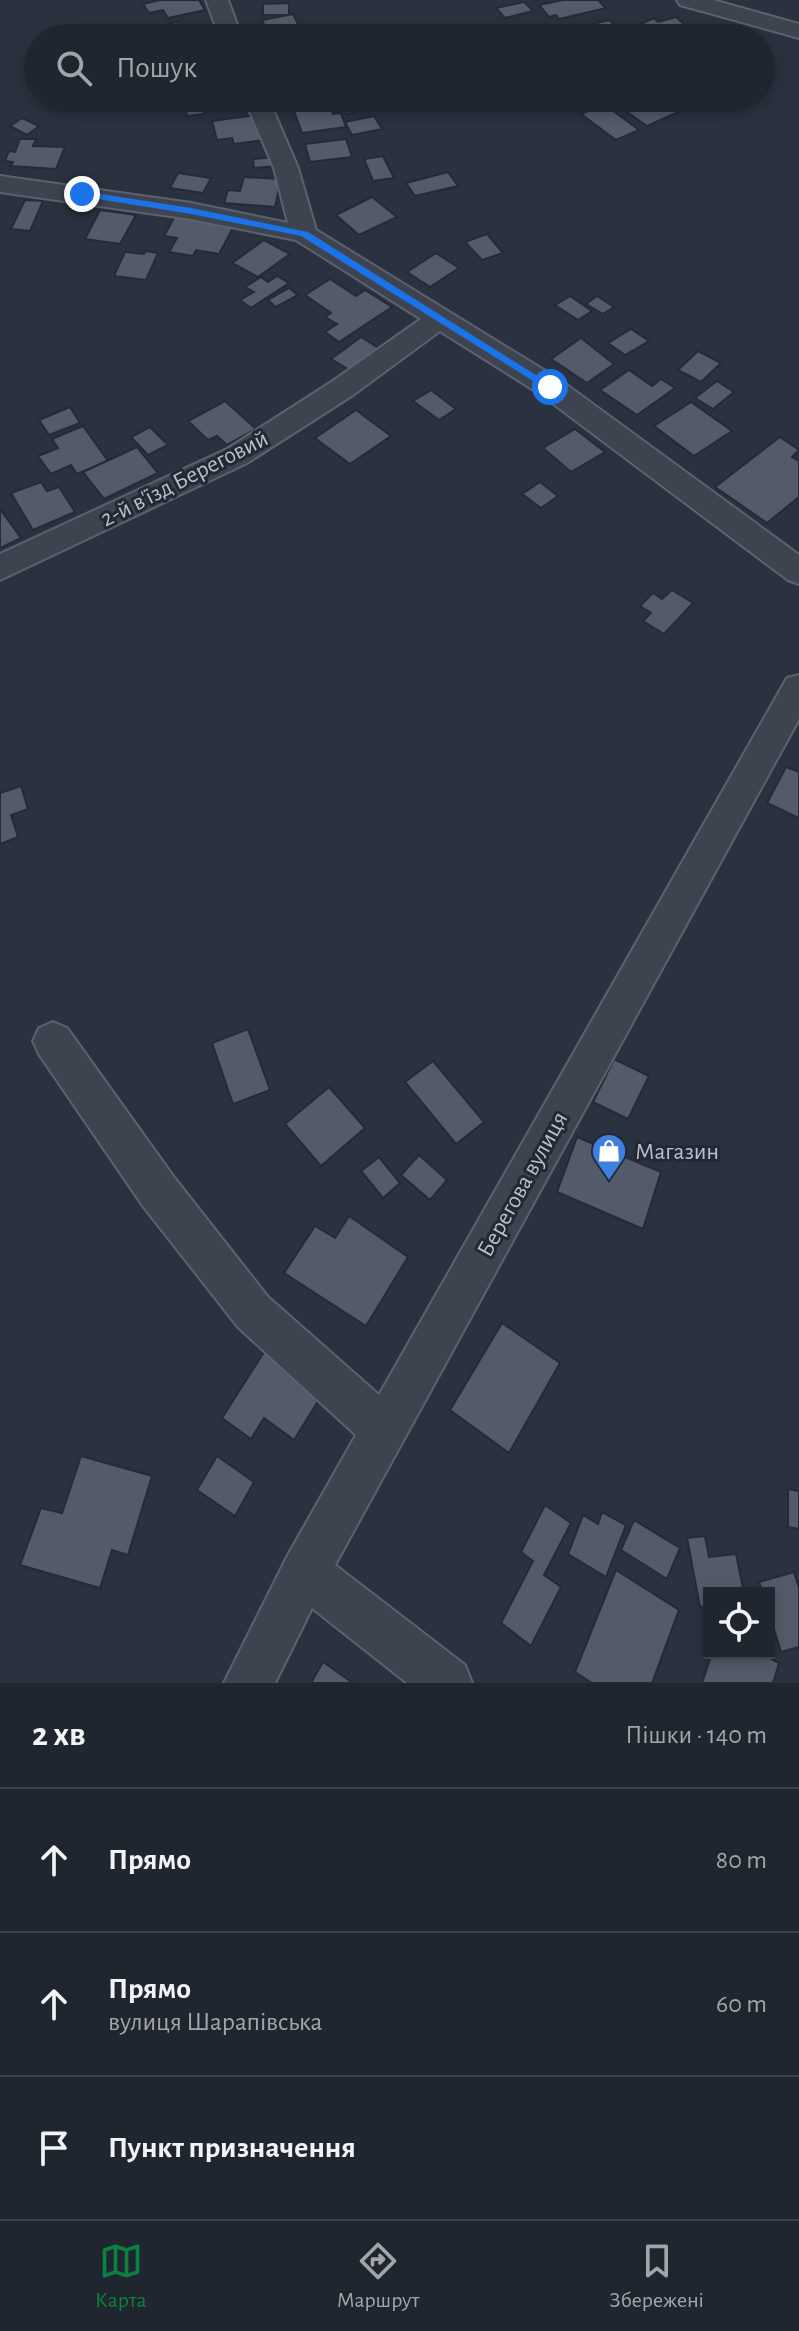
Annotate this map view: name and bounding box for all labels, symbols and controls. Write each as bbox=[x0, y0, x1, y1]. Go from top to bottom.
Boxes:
search box bbox=[24, 24, 775, 112]
icon: search bbox=[52, 46, 96, 90]
text: Пошук bbox=[116, 53, 197, 83]
route end bbox=[64, 176, 100, 212]
route start bbox=[532, 369, 568, 405]
street label: 2-й в'їзд Береговий bbox=[97, 426, 272, 531]
street label: Берегова вулиця bbox=[473, 1108, 573, 1261]
shop icon: Магазин bbox=[590, 1132, 628, 1182]
place label: Магазин bbox=[635, 1140, 719, 1164]
map controls bbox=[703, 1587, 775, 1659]
button: locate bbox=[703, 1587, 775, 1659]
text: 2 хв bbox=[32, 1718, 86, 1752]
text: Пішки · 140 m bbox=[625, 1722, 767, 1748]
icon: ahead bbox=[32, 1838, 76, 1882]
text: Прямо bbox=[108, 1845, 191, 1875]
text: 80 m bbox=[716, 1847, 767, 1873]
text: Прямо bbox=[108, 1974, 191, 2004]
icon: ahead bbox=[32, 1982, 76, 2026]
text: 60 m bbox=[716, 1991, 767, 2017]
text: вулиця Шарапівська bbox=[108, 2009, 322, 2035]
icon: arrive bbox=[32, 2126, 76, 2170]
text: Пункт призначення bbox=[108, 2133, 356, 2163]
tab: Карта bbox=[95, 2239, 147, 2313]
tab: Маршрут bbox=[337, 2239, 419, 2313]
tab: Збережені bbox=[609, 2239, 704, 2313]

